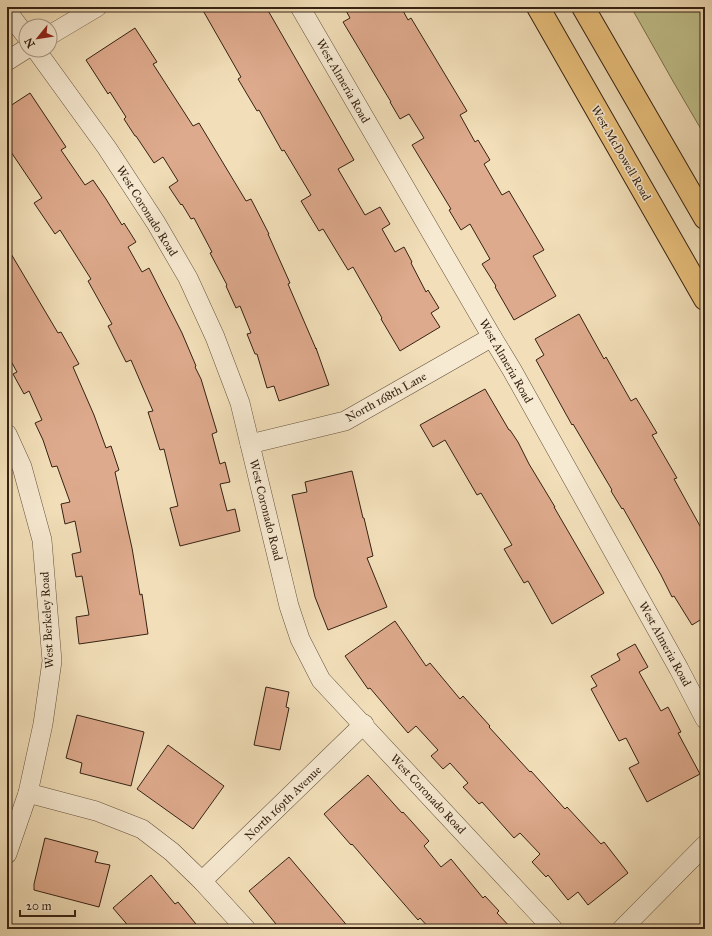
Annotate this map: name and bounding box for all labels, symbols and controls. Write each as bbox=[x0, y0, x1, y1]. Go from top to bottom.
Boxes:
north arrow bbox=[18, 18, 58, 58]
text: N bbox=[21, 35, 38, 50]
street label: West Almeria Road bbox=[313, 37, 373, 125]
street label: West McDowell Road bbox=[588, 103, 654, 203]
street label: West Coronado Road bbox=[114, 163, 180, 259]
street label: West Almeria Road bbox=[476, 317, 536, 405]
street label: North 168th Lane bbox=[343, 369, 429, 425]
street label: West Coronado Road bbox=[247, 458, 285, 562]
street label: West Berkeley Road bbox=[37, 571, 57, 669]
street label: West Almeria Road bbox=[636, 599, 694, 689]
street label: West Coronado Road bbox=[387, 751, 469, 837]
street label: North 169th Avenue bbox=[242, 763, 324, 843]
scale bar bbox=[20, 892, 75, 918]
text: 20 m bbox=[26, 899, 52, 913]

